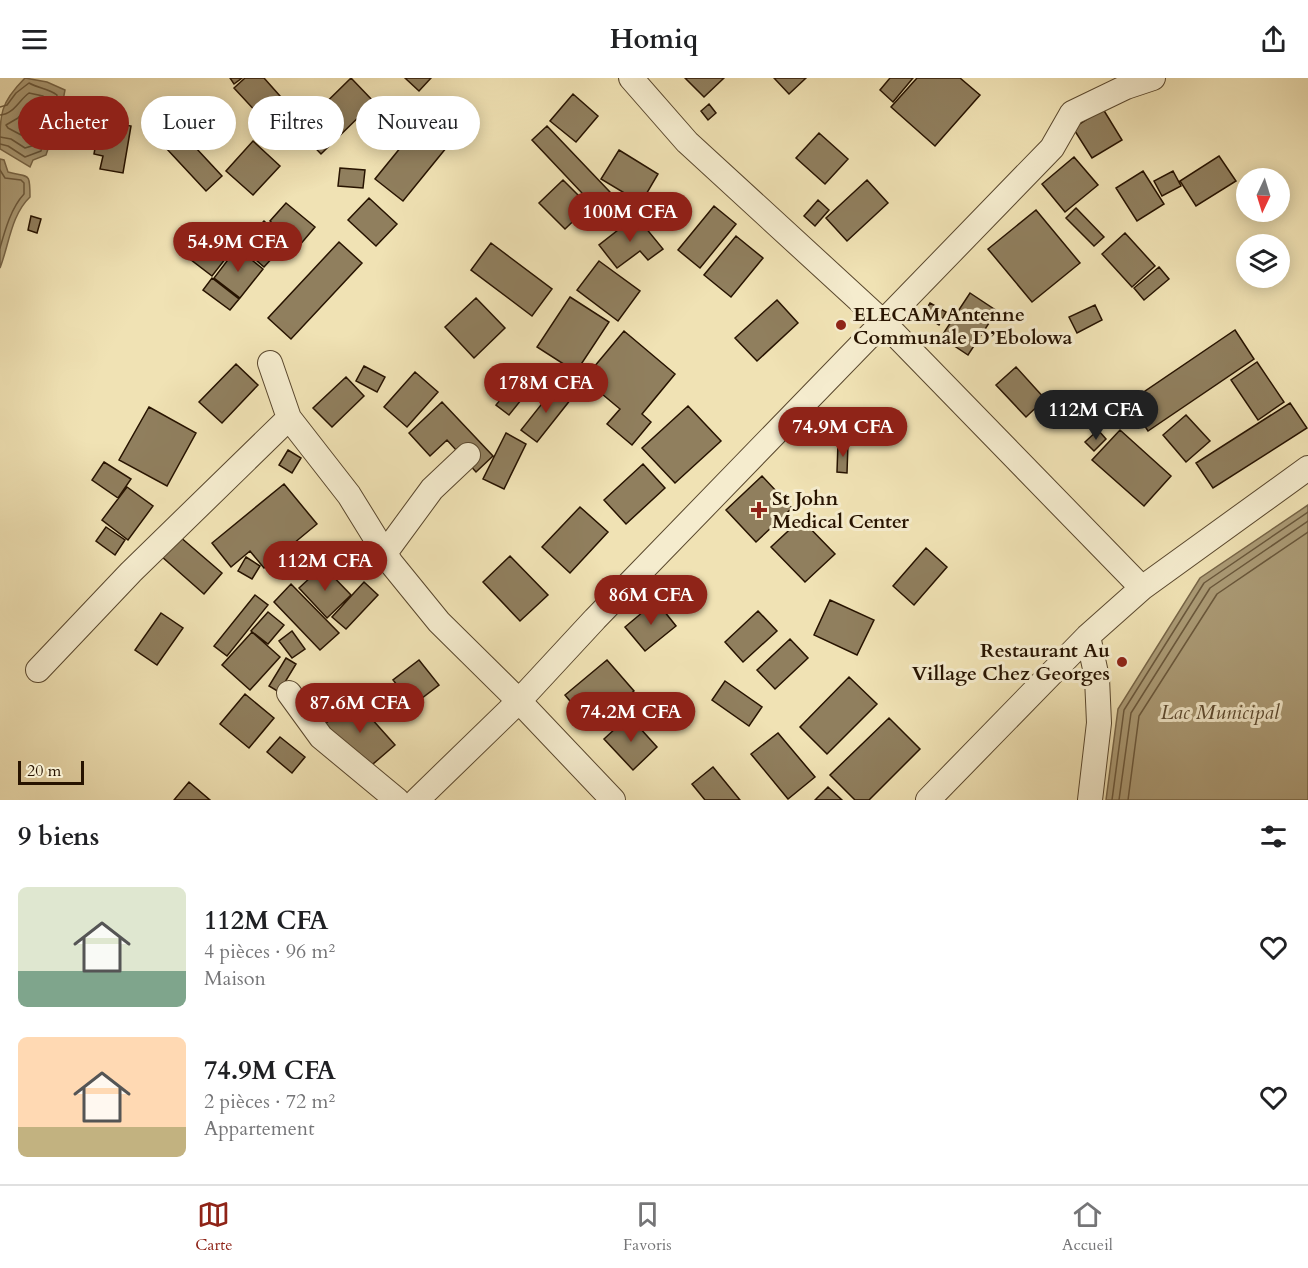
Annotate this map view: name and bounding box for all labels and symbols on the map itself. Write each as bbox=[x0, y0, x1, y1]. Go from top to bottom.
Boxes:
north arrow bbox=[1236, 168, 1290, 222]
pin: 100M CFA bbox=[568, 192, 692, 243]
pin: 54.9M CFA bbox=[169, 222, 307, 273]
place label: ELECAM Antenne Communale D’Ebolowa bbox=[853, 301, 1073, 351]
marker: ELECAM Antenne Communale D’Ebolowa bbox=[834, 318, 848, 332]
pin: 178M CFA bbox=[484, 363, 608, 414]
pin: 112M CFA bbox=[1034, 390, 1158, 441]
pin: 74.9M CFA bbox=[774, 407, 912, 458]
place label: St John Medical Center bbox=[772, 485, 910, 535]
marker: St John Medical Center bbox=[750, 501, 768, 519]
pin: 112M CFA bbox=[263, 541, 387, 592]
pin: 86M CFA bbox=[596, 575, 706, 626]
place label: Restaurant Au Village Chez Georges bbox=[912, 637, 1110, 687]
marker: Restaurant Au Village Chez Georges bbox=[1115, 655, 1129, 669]
pin: 87.6M CFA bbox=[291, 683, 429, 734]
pin: 74.2M CFA bbox=[562, 692, 700, 743]
water label: Lac Municipal bbox=[1160, 698, 1281, 727]
scale bar bbox=[18, 758, 84, 786]

